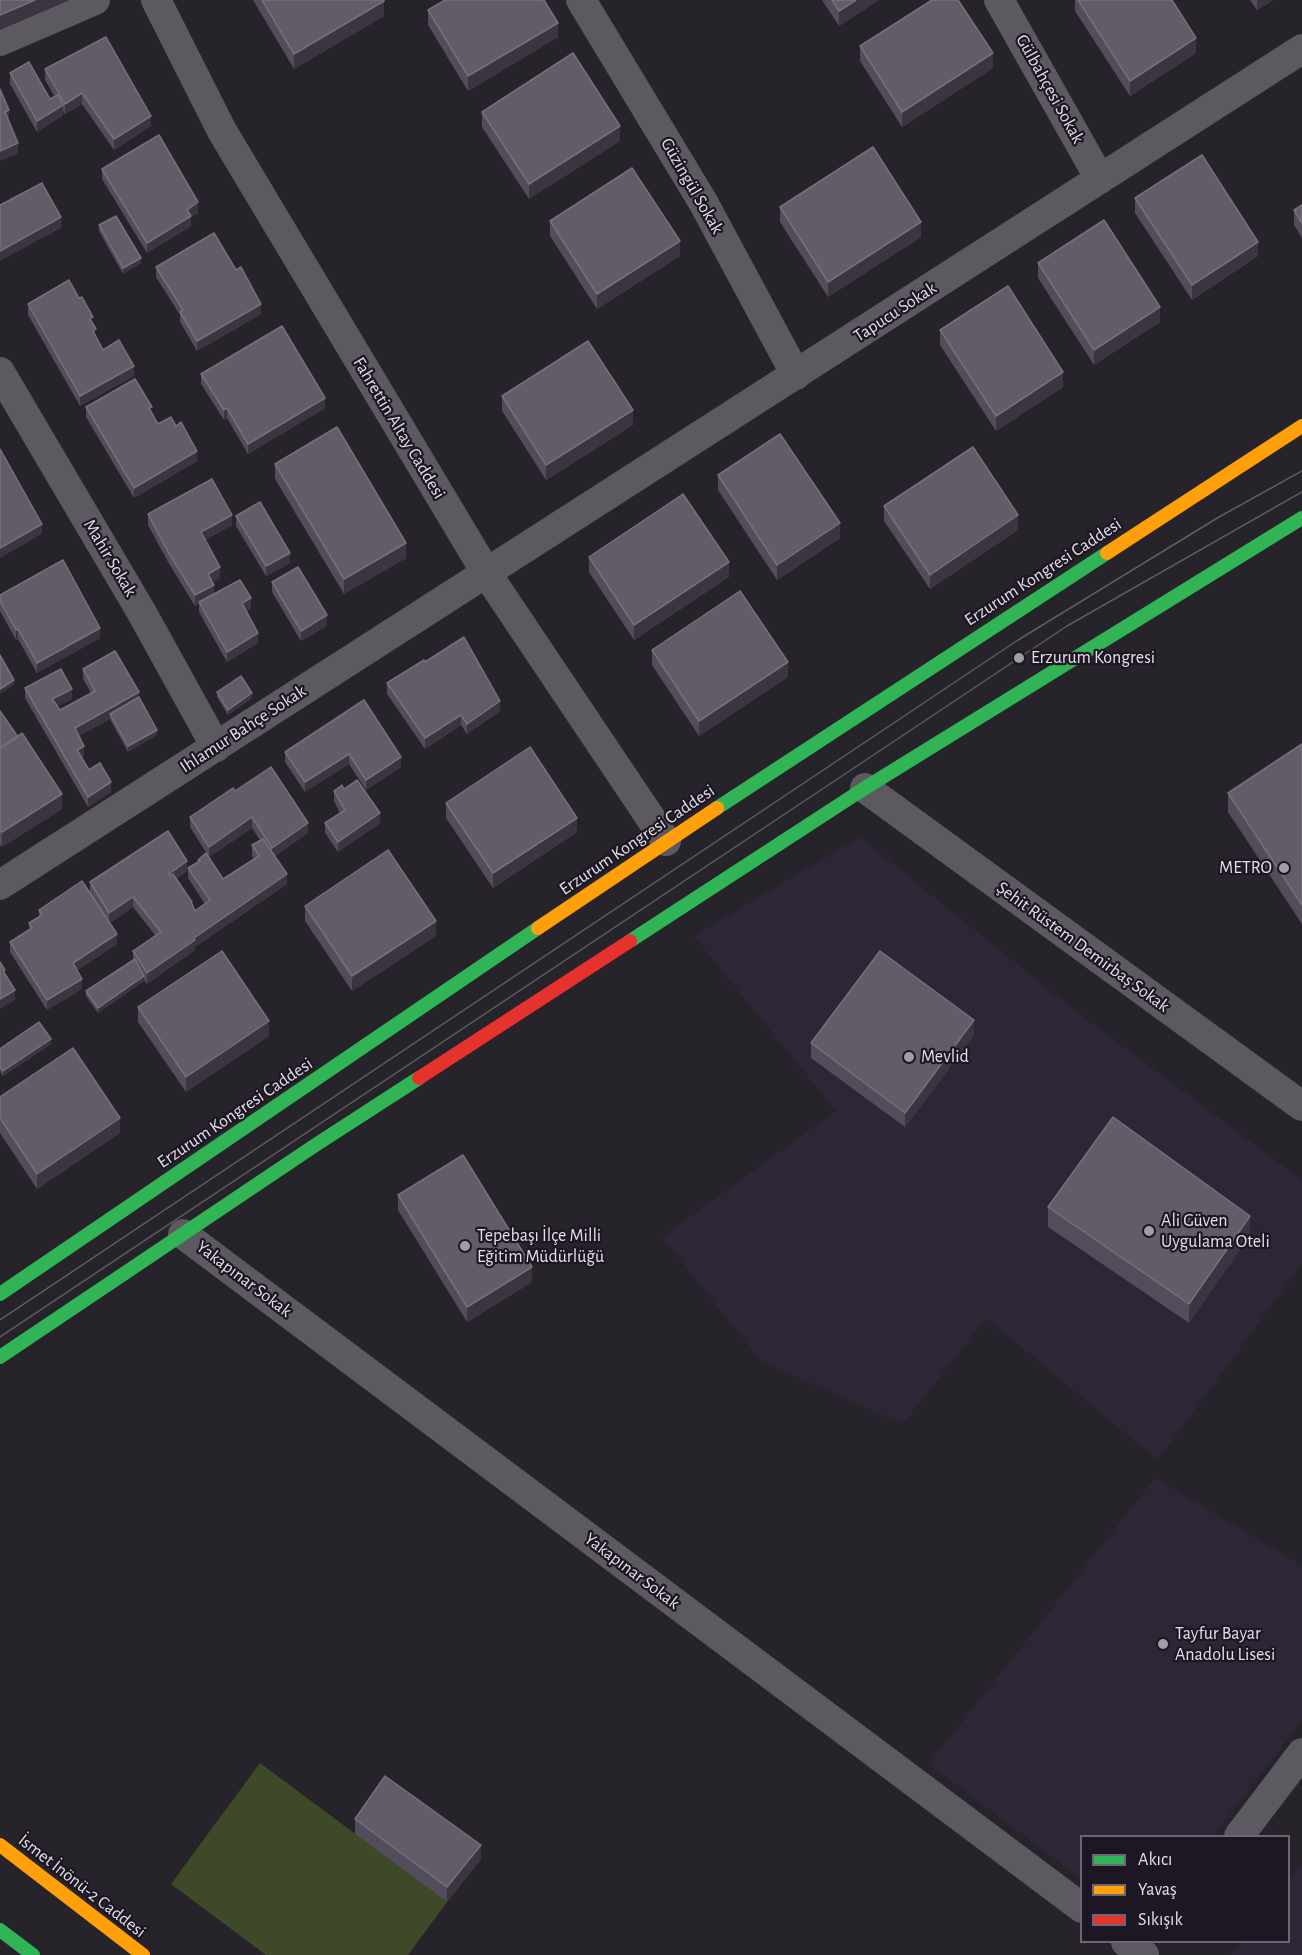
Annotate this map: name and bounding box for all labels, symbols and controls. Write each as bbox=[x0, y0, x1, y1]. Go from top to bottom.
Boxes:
street label: Gülbahçesi Sokak bbox=[1011, 31, 1089, 147]
street label: Güzingül Sokak bbox=[656, 134, 728, 238]
street label: Tapucu Sokak bbox=[849, 277, 941, 347]
street label: Fahrettin Altay Caddesi bbox=[348, 353, 450, 503]
street label: Erzurum Kongresi Caddesi bbox=[960, 513, 1126, 631]
street label: Mahir Sokak bbox=[79, 516, 141, 600]
place label: Erzurum Kongresi bbox=[1031, 647, 1155, 669]
marker: Erzurum Kongresi bbox=[1012, 651, 1026, 665]
street label: Ihlamur Bahçe Sokak bbox=[176, 680, 310, 778]
street label: Erzurum Kongresi Caddesi bbox=[555, 780, 719, 900]
place label: METRO bbox=[1219, 857, 1272, 879]
marker: METRO bbox=[1277, 861, 1291, 875]
street label: Şehit Rüstem Demirbaş Sokak bbox=[992, 877, 1174, 1017]
place label: Mevlid bbox=[921, 1046, 969, 1068]
marker: Mevlid bbox=[902, 1050, 916, 1064]
street label: Erzurum Kongresi Caddesi bbox=[153, 1053, 317, 1173]
place label: Ali Güven Uygulama Oteli bbox=[1161, 1210, 1270, 1252]
marker: Ali Güven Uygulama Oteli bbox=[1142, 1224, 1156, 1238]
place label: Tepebaşı İlçe Milli Eğitim Müdürlüğü bbox=[477, 1225, 604, 1268]
street label: Yakapınar Sokak bbox=[192, 1236, 296, 1322]
marker: Tepebaşı İlçe Milli Eğitim Müdürlüğü bbox=[458, 1239, 472, 1253]
street label: Yakapınar Sokak bbox=[580, 1528, 684, 1614]
place label: Tayfur Bayar Anadolu Lisesi bbox=[1175, 1623, 1275, 1666]
marker: Tayfur Bayar Anadolu Lisesi bbox=[1156, 1637, 1170, 1651]
street label: İsmet İnönü-2 Caddesi bbox=[14, 1829, 150, 1943]
legend bbox=[1080, 1835, 1290, 1943]
text: Akıcı bbox=[1138, 1851, 1172, 1869]
text: Yavaş bbox=[1138, 1881, 1177, 1899]
text: Sıkışık bbox=[1138, 1911, 1183, 1929]

